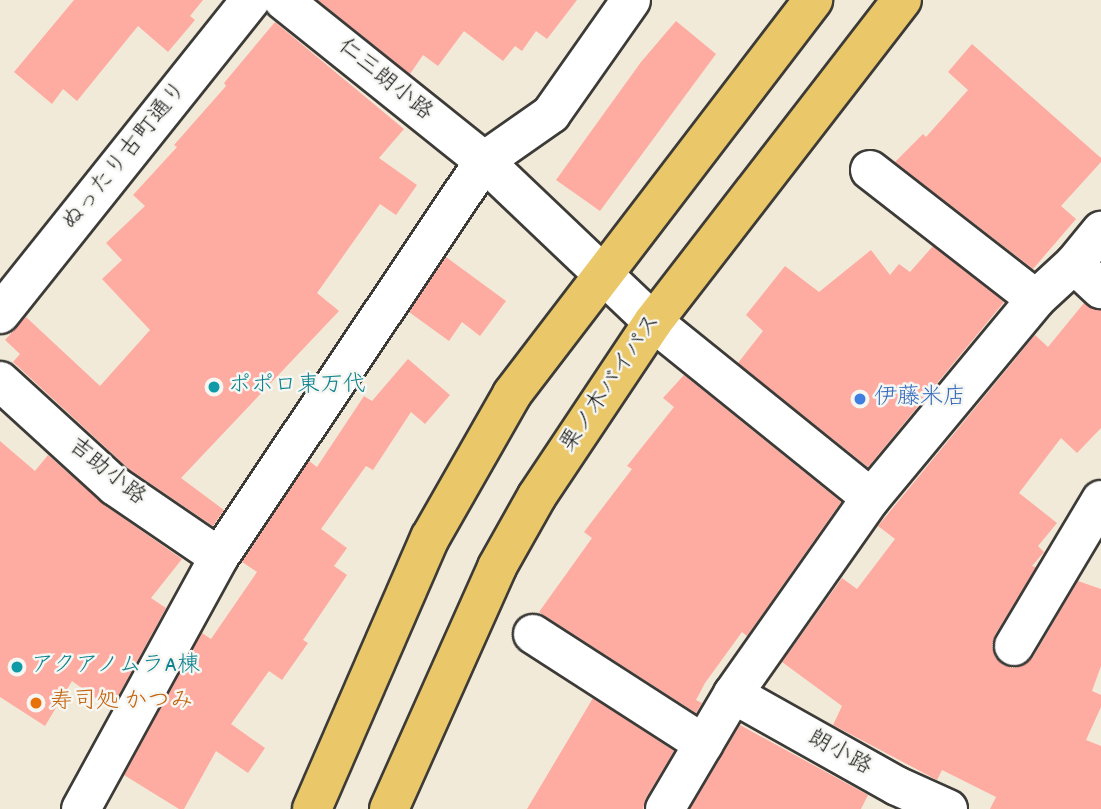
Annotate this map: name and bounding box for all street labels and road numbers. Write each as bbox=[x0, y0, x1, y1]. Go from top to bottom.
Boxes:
street label: 仁三朗小路 bbox=[331, 34, 437, 128]
street label: ぬったり古町通り bbox=[57, 77, 195, 237]
street label: 栗ノ木バイパス bbox=[556, 310, 668, 458]
street label: 吉助小路 bbox=[62, 433, 150, 513]
street label: 朗小路 bbox=[802, 725, 876, 783]

